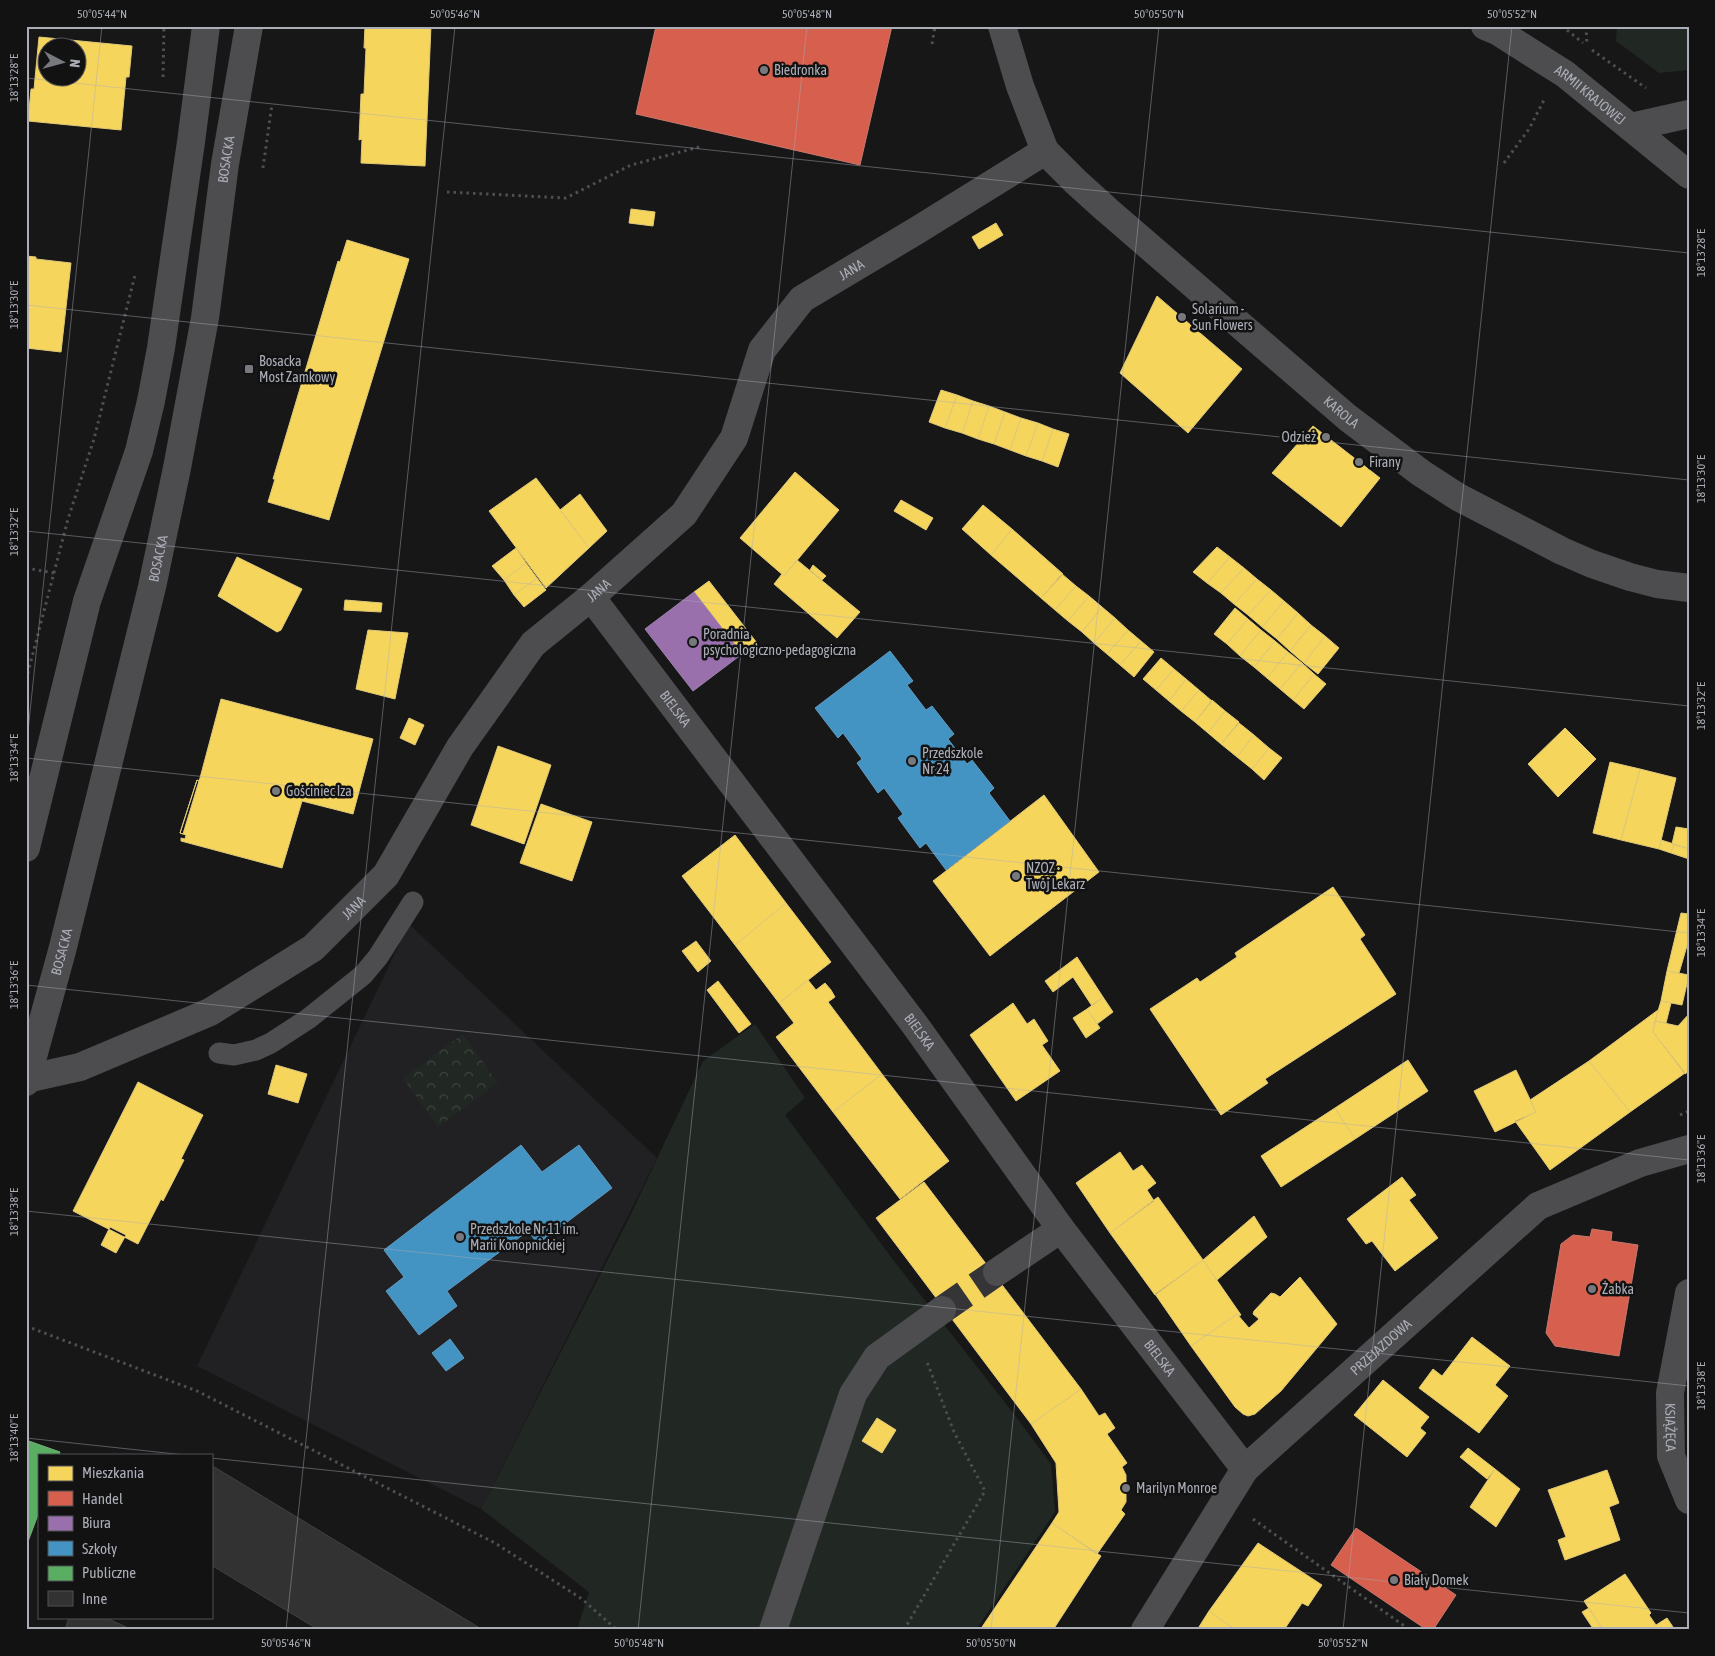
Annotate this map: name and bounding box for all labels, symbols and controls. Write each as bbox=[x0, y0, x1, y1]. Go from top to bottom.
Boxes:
text: 50°05'44"N bbox=[77, 7, 127, 21]
text: 50°05'46"N bbox=[430, 7, 480, 21]
text: 50°05'48"N bbox=[782, 7, 832, 21]
text: 50°05'50"N bbox=[1134, 7, 1184, 21]
text: 50°05'52"N bbox=[1487, 7, 1537, 21]
north arrow bbox=[38, 38, 88, 88]
text: 18°13'28"E bbox=[7, 54, 21, 102]
text: N bbox=[67, 58, 83, 68]
place label: Biedronka bbox=[774, 62, 827, 78]
street label: ARMII KRAJOWEJ bbox=[1552, 62, 1629, 128]
marker: Biedronka bbox=[758, 64, 770, 76]
street label: BOSACKA bbox=[215, 134, 238, 184]
text: 18°13'28"E bbox=[1694, 229, 1708, 277]
street label: JANA bbox=[836, 256, 867, 283]
text: 18°13'30"E bbox=[7, 281, 21, 329]
place label: Solarium - Sun Flowers bbox=[1192, 301, 1253, 333]
marker: Solarium - Sun Flowers bbox=[1176, 311, 1188, 323]
place label: Bosacka Most Zamkowy bbox=[259, 353, 335, 385]
marker: Bosacka Most Zamkowy bbox=[243, 363, 255, 375]
street label: KAROLA bbox=[1320, 393, 1362, 431]
place label: Odzież bbox=[1282, 429, 1316, 445]
marker: Odzież bbox=[1320, 431, 1332, 443]
place label: Firany bbox=[1369, 454, 1401, 470]
text: 18°13'30"E bbox=[1694, 455, 1708, 503]
marker: Firany bbox=[1353, 456, 1365, 468]
text: 18°13'32"E bbox=[7, 508, 21, 556]
street label: BOSACKA bbox=[145, 533, 171, 583]
street label: JANA bbox=[584, 575, 614, 605]
place label: Poradnia psychologiczno-pedagogiczna bbox=[703, 626, 856, 658]
marker: Poradnia psychologiczno-pedagogiczna bbox=[687, 636, 699, 648]
text: 18°13'32"E bbox=[1694, 682, 1708, 730]
street label: BIELSKA bbox=[657, 687, 694, 730]
text: 18°13'34"E bbox=[7, 734, 21, 782]
place label: Przedszkole Nr 24 bbox=[922, 745, 983, 777]
marker: Przedszkole Nr 24 bbox=[906, 755, 918, 767]
place label: Gościniec Iza bbox=[286, 783, 352, 799]
marker: Gościniec Iza bbox=[270, 785, 282, 797]
place label: NZOZ - Twój Lekarz bbox=[1026, 860, 1085, 892]
marker: NZOZ - Twój Lekarz bbox=[1010, 870, 1022, 882]
street label: JANA bbox=[338, 892, 369, 923]
text: 18°13'34"E bbox=[1694, 909, 1708, 957]
street label: BOSACKA bbox=[48, 927, 75, 977]
text: 18°13'36"E bbox=[7, 961, 21, 1009]
street label: BIELSKA bbox=[901, 1010, 938, 1053]
text: 18°13'36"E bbox=[1694, 1135, 1708, 1183]
text: 18°13'38"E bbox=[7, 1188, 21, 1236]
place label: Przedszkole Nr 11 im. Marii Konopnickiej bbox=[470, 1221, 578, 1253]
marker: Przedszkole Nr 11 im. Marii Konopnickiej bbox=[454, 1231, 466, 1243]
place label: Żabka bbox=[1602, 1281, 1634, 1297]
marker: Żabka bbox=[1586, 1283, 1598, 1295]
street label: PRZEJAZDOWA bbox=[1347, 1316, 1415, 1379]
street label: BIELSKA bbox=[1141, 1337, 1179, 1379]
text: 18°13'38"E bbox=[1694, 1362, 1708, 1410]
street label: KSIĄŻĘCA bbox=[1662, 1403, 1679, 1452]
text: 18°13'40"E bbox=[7, 1414, 21, 1462]
legend bbox=[38, 1454, 212, 1618]
text: Mieszkania bbox=[82, 1464, 144, 1481]
place label: Marilyn Monroe bbox=[1136, 1480, 1217, 1496]
marker: Marilyn Monroe bbox=[1120, 1482, 1132, 1494]
text: Handel bbox=[82, 1490, 123, 1507]
text: Biura bbox=[82, 1514, 111, 1531]
text: Szkoły bbox=[82, 1540, 117, 1557]
text: Publiczne bbox=[82, 1564, 136, 1581]
place label: Biały Domek bbox=[1404, 1572, 1469, 1588]
marker: Biały Domek bbox=[1388, 1574, 1400, 1586]
text: Inne bbox=[82, 1590, 107, 1607]
text: 50°05'46"N bbox=[261, 1636, 311, 1650]
text: 50°05'48"N bbox=[614, 1636, 664, 1650]
text: 50°05'50"N bbox=[966, 1636, 1016, 1650]
text: 50°05'52"N bbox=[1318, 1636, 1368, 1650]

